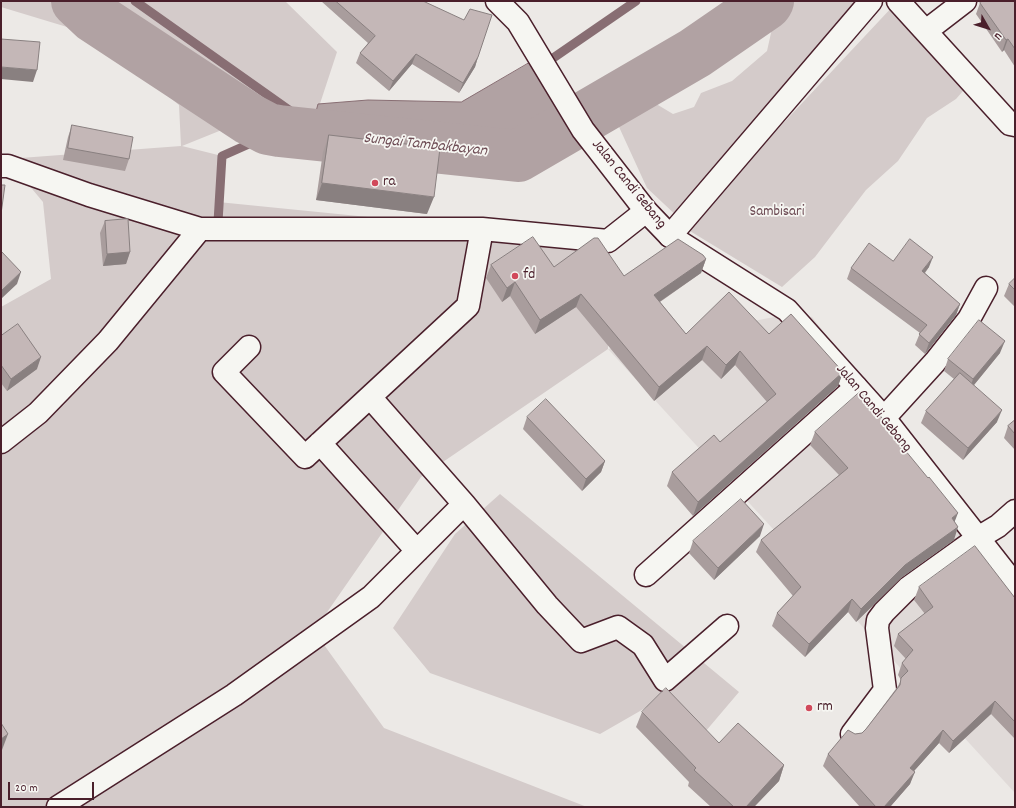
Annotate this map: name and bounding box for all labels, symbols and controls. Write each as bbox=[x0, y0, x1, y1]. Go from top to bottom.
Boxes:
north arrow bbox=[968, 8, 1008, 48]
text: U bbox=[989, 28, 1005, 43]
water label: Sungai Tambakbayan bbox=[362, 130, 488, 162]
street label: Jalan Candi Gebang bbox=[587, 137, 669, 233]
place label: ra bbox=[383, 174, 396, 192]
marker: ra bbox=[370, 178, 380, 188]
park label: Sambisari bbox=[750, 204, 804, 222]
place label: fd bbox=[523, 267, 535, 285]
marker: fd bbox=[510, 271, 520, 281]
street label: Jalan Candi Gebang bbox=[831, 361, 915, 457]
place label: rm bbox=[817, 699, 833, 717]
marker: rm bbox=[804, 703, 814, 713]
scale bar bbox=[10, 774, 96, 800]
text: 20 m bbox=[15, 780, 38, 797]

